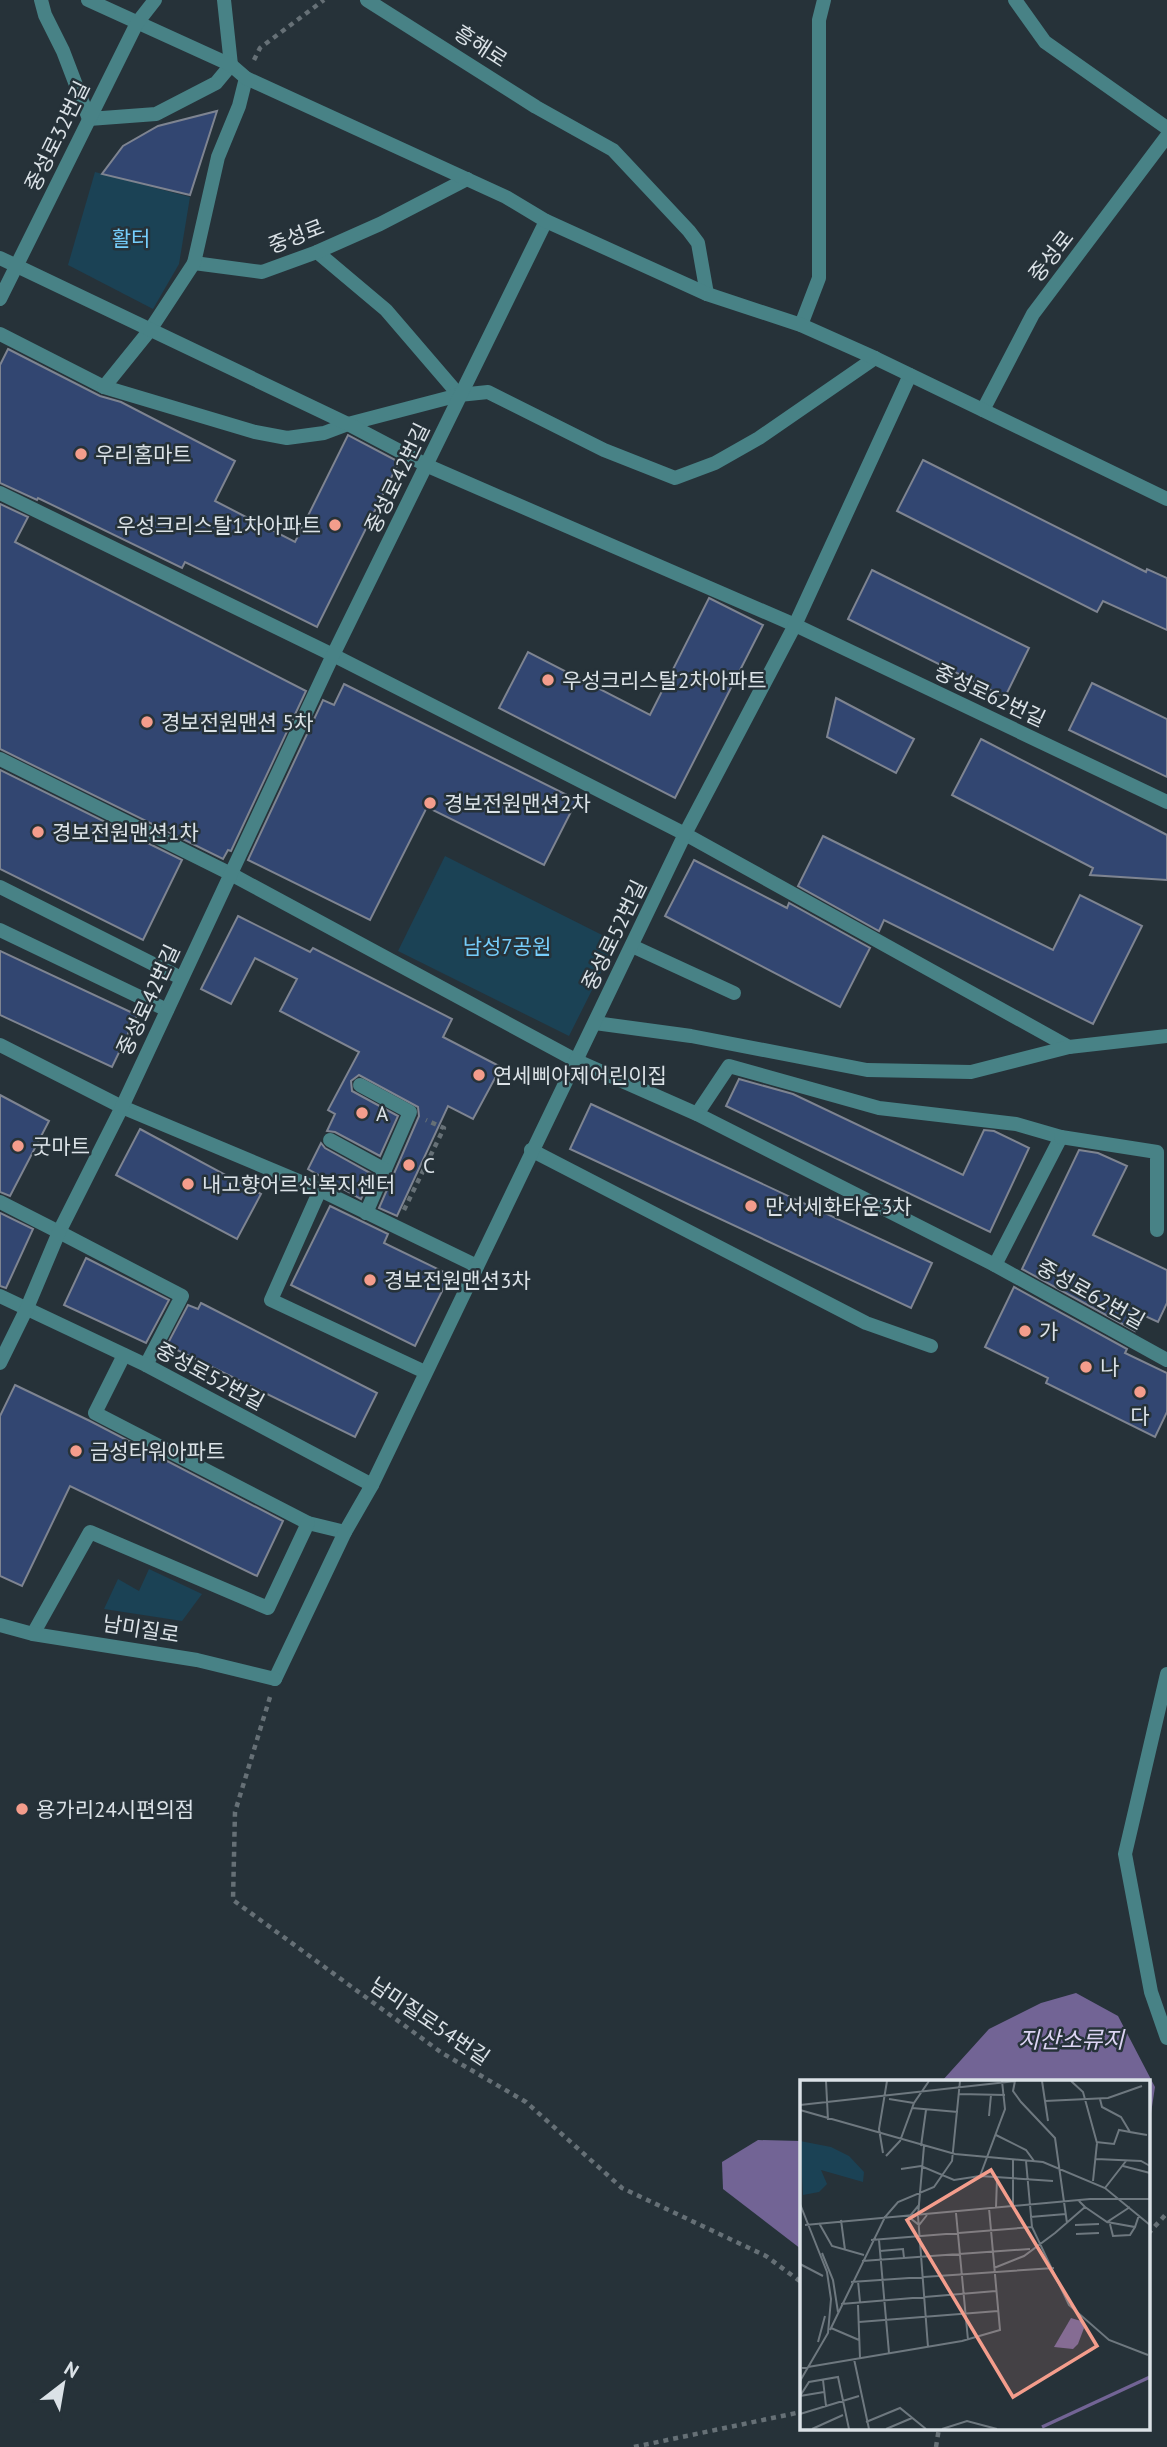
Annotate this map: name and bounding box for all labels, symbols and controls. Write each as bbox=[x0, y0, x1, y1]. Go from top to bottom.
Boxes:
street label: 흥해로 bbox=[449, 19, 513, 73]
street label: 중성로32번길 bbox=[19, 76, 95, 196]
street label: 중성로 bbox=[264, 213, 328, 259]
park label: 활터 bbox=[112, 225, 150, 252]
street label: 중성로 bbox=[1023, 225, 1079, 287]
street label: 중성로42번길 bbox=[359, 418, 435, 538]
place label: 우리홈마트 bbox=[95, 441, 192, 468]
marker: 우리홈마트 bbox=[73, 446, 89, 462]
place label: 우성크리스탈1차아파트 bbox=[116, 512, 321, 539]
marker: 우성크리스탈1차아파트 bbox=[327, 517, 343, 533]
street label: 중성로62번길 bbox=[930, 658, 1050, 732]
place label: 우성크리스탈2차아파트 bbox=[562, 667, 767, 694]
marker: 우성크리스탈2차아파트 bbox=[540, 672, 556, 688]
place label: 경보전원맨션 5차 bbox=[161, 709, 313, 736]
marker: 경보전원맨션 5차 bbox=[139, 714, 155, 730]
place label: 경보전원맨션2차 bbox=[444, 790, 591, 817]
marker: 경보전원맨션2차 bbox=[422, 795, 438, 811]
place label: 경보전원맨션1차 bbox=[52, 819, 199, 846]
marker: 경보전원맨션1차 bbox=[30, 824, 46, 840]
street label: 중성로52번길 bbox=[576, 875, 652, 995]
park label: 남성7공원 bbox=[463, 933, 551, 960]
street label: 중성로42번길 bbox=[111, 940, 185, 1060]
place label: 연세삐아제어린이집 bbox=[493, 1062, 667, 1089]
marker: 연세삐아제어린이집 bbox=[471, 1067, 487, 1083]
place label: A bbox=[376, 1100, 389, 1127]
marker: A bbox=[354, 1105, 370, 1121]
place label: 굿마트 bbox=[32, 1133, 90, 1160]
marker: 굿마트 bbox=[10, 1138, 26, 1154]
place label: C bbox=[423, 1152, 435, 1179]
marker: C bbox=[401, 1157, 417, 1173]
place label: 내고향어르신복지센터 bbox=[202, 1171, 395, 1198]
marker: 내고향어르신복지센터 bbox=[180, 1176, 196, 1192]
place label: 만서세화타운3차 bbox=[765, 1193, 912, 1220]
marker: 만서세화타운3차 bbox=[743, 1198, 759, 1214]
street label: 중성로62번길 bbox=[1032, 1253, 1150, 1335]
place label: 경보전원맨션3차 bbox=[384, 1267, 531, 1294]
marker: 경보전원맨션3차 bbox=[362, 1272, 378, 1288]
place label: 가 bbox=[1039, 1318, 1058, 1345]
marker: 가 bbox=[1017, 1323, 1033, 1339]
street label: 중성로52번길 bbox=[151, 1336, 269, 1416]
place label: 나 bbox=[1100, 1354, 1119, 1381]
marker: 나 bbox=[1078, 1359, 1094, 1375]
marker: 다 bbox=[1132, 1384, 1148, 1400]
place label: 다 bbox=[1130, 1403, 1150, 1430]
place label: 금성타워아파트 bbox=[90, 1438, 225, 1465]
marker: 금성타워아파트 bbox=[68, 1443, 84, 1459]
street label: 남미질로 bbox=[101, 1610, 181, 1648]
place label: 용가리24시편의점 bbox=[36, 1796, 194, 1823]
marker: 용가리24시편의점 bbox=[14, 1801, 30, 1817]
street label: 남미질로54번길 bbox=[365, 1971, 495, 2071]
water label: 지산소류지 bbox=[1018, 2025, 1126, 2054]
inset map bbox=[800, 2080, 1150, 2430]
north arrow bbox=[28, 2349, 98, 2419]
text: N bbox=[60, 2356, 83, 2383]

